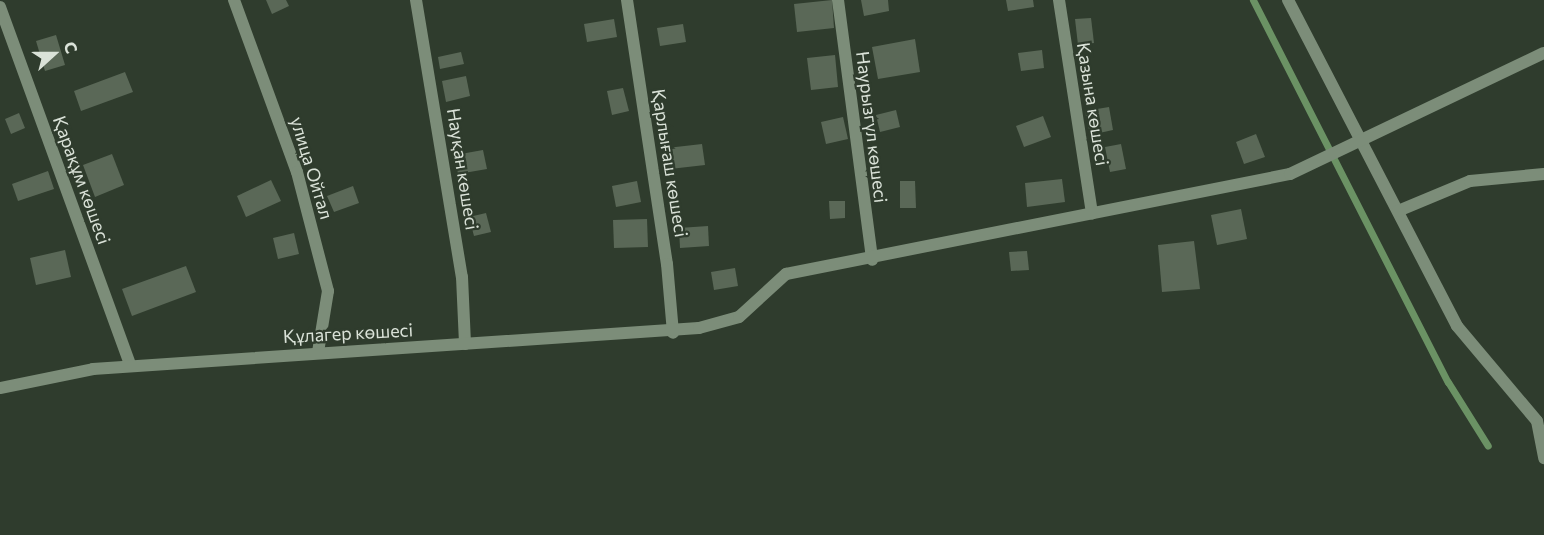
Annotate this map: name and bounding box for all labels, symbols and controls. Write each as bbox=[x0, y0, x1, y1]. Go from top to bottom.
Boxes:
north arrow bbox=[24, 24, 84, 84]
text: С bbox=[60, 39, 82, 56]
street label: Қазына көшесі bbox=[1073, 41, 1113, 167]
street label: Наурызгүл көшесі bbox=[852, 50, 892, 204]
street label: Қарлығаш көшесі bbox=[648, 87, 692, 239]
street label: Науқан көшесі bbox=[443, 107, 483, 231]
street label: Қарақұм көшесі bbox=[49, 113, 115, 247]
street label: улица Ойтал bbox=[286, 114, 338, 222]
street label: Құлагер көшесі bbox=[282, 319, 414, 347]

